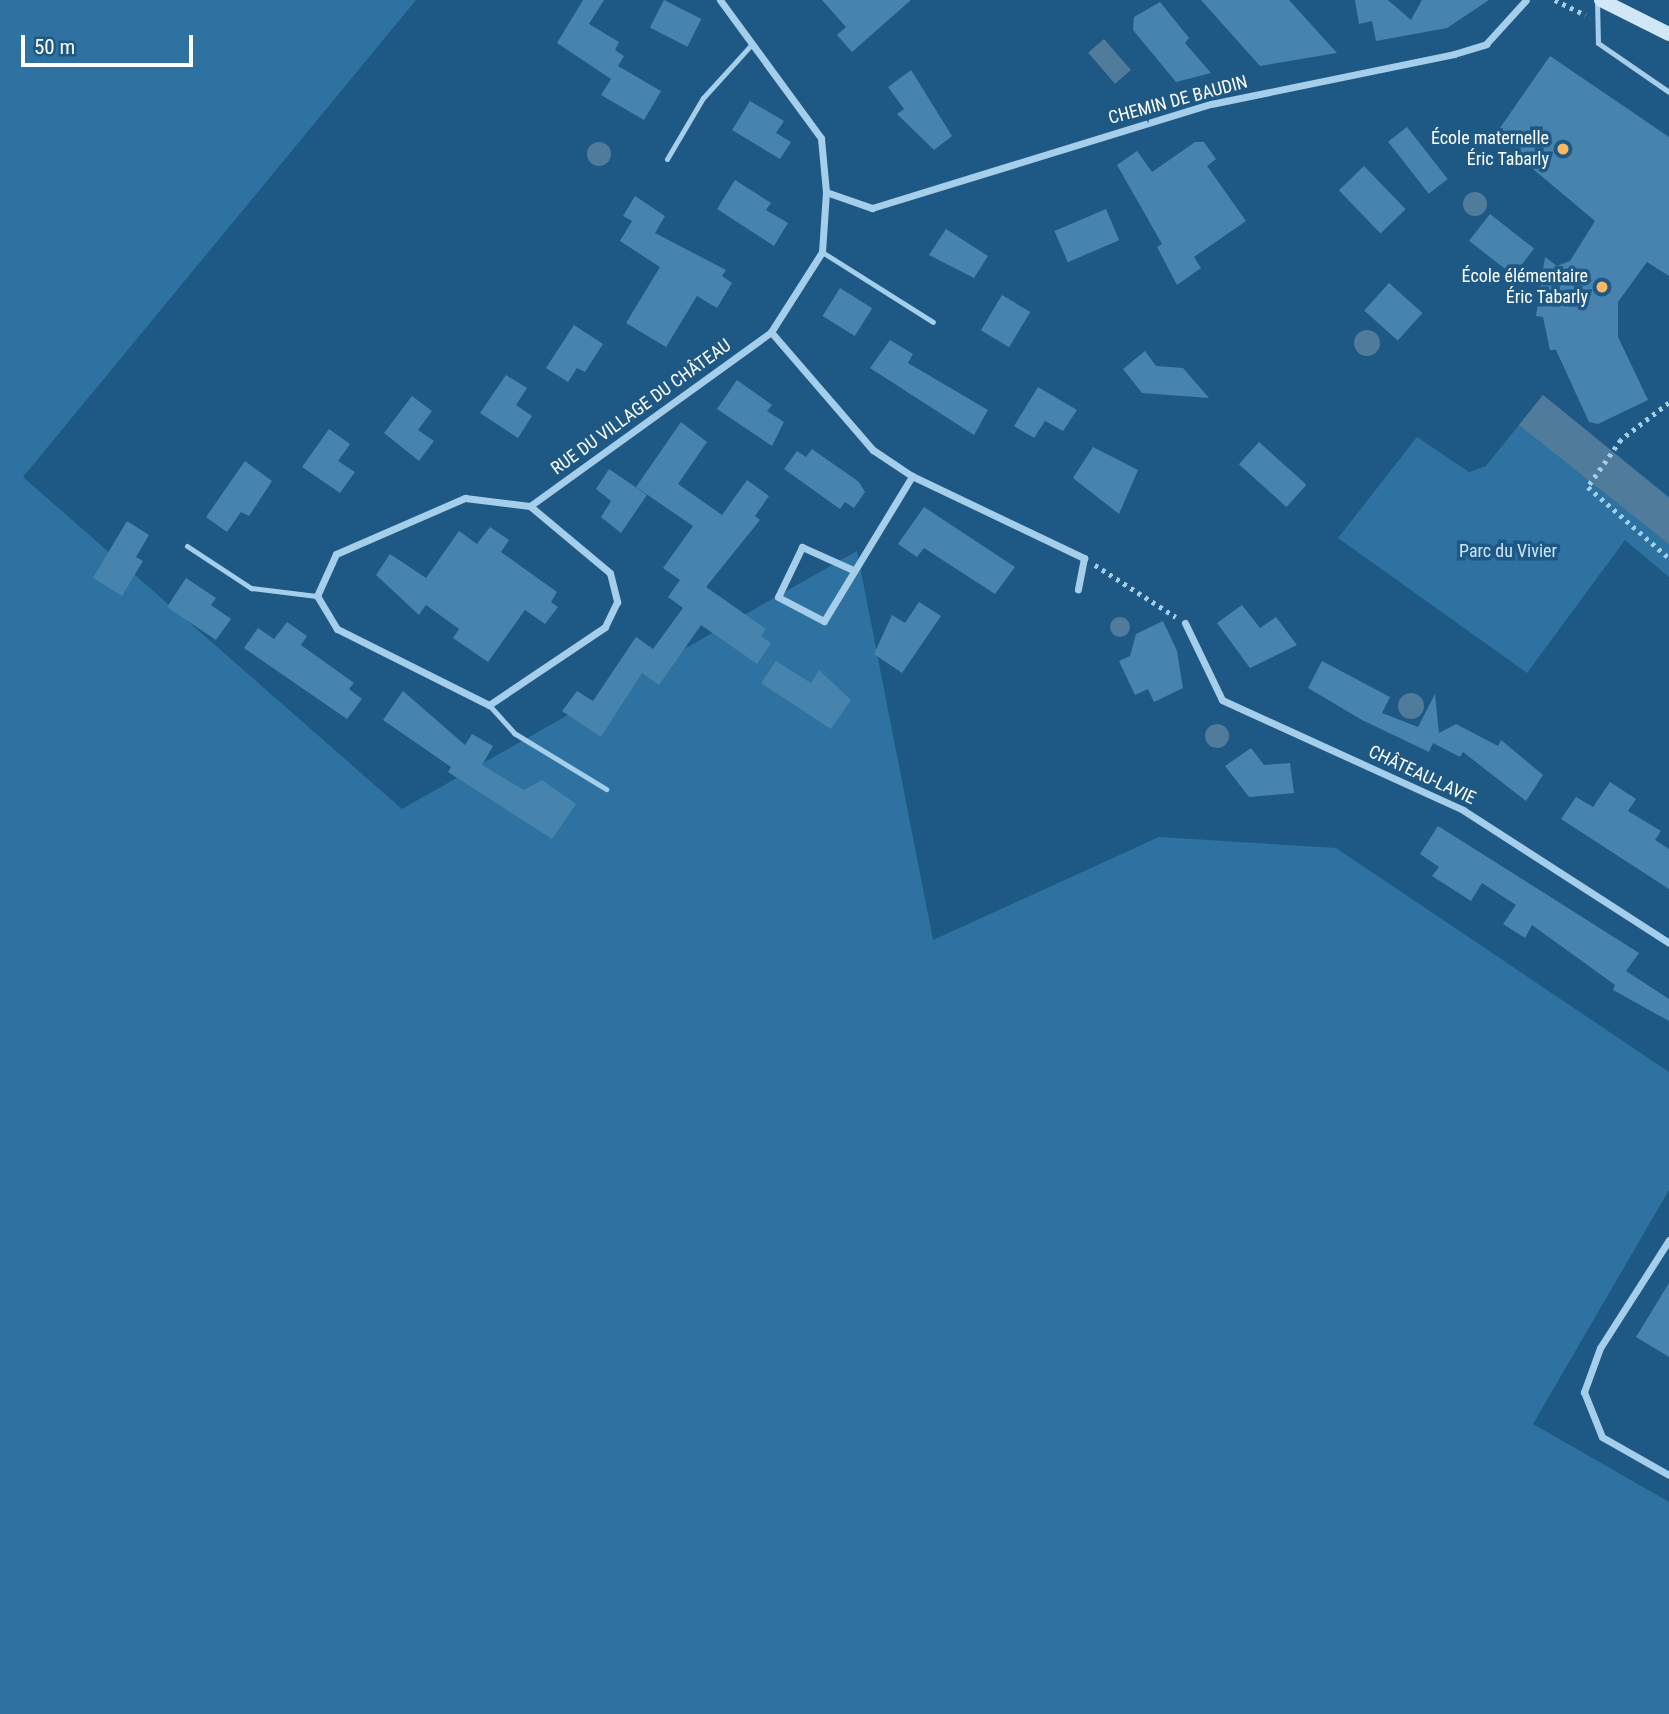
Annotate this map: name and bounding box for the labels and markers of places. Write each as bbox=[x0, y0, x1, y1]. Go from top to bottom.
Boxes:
place label: École maternelle Éric Tabarly bbox=[1431, 128, 1549, 170]
marker: École maternelle Éric Tabarly bbox=[1555, 141, 1571, 157]
place label: École élémentaire Éric Tabarly bbox=[1462, 266, 1588, 308]
marker: École élémentaire Éric Tabarly bbox=[1594, 279, 1610, 295]

